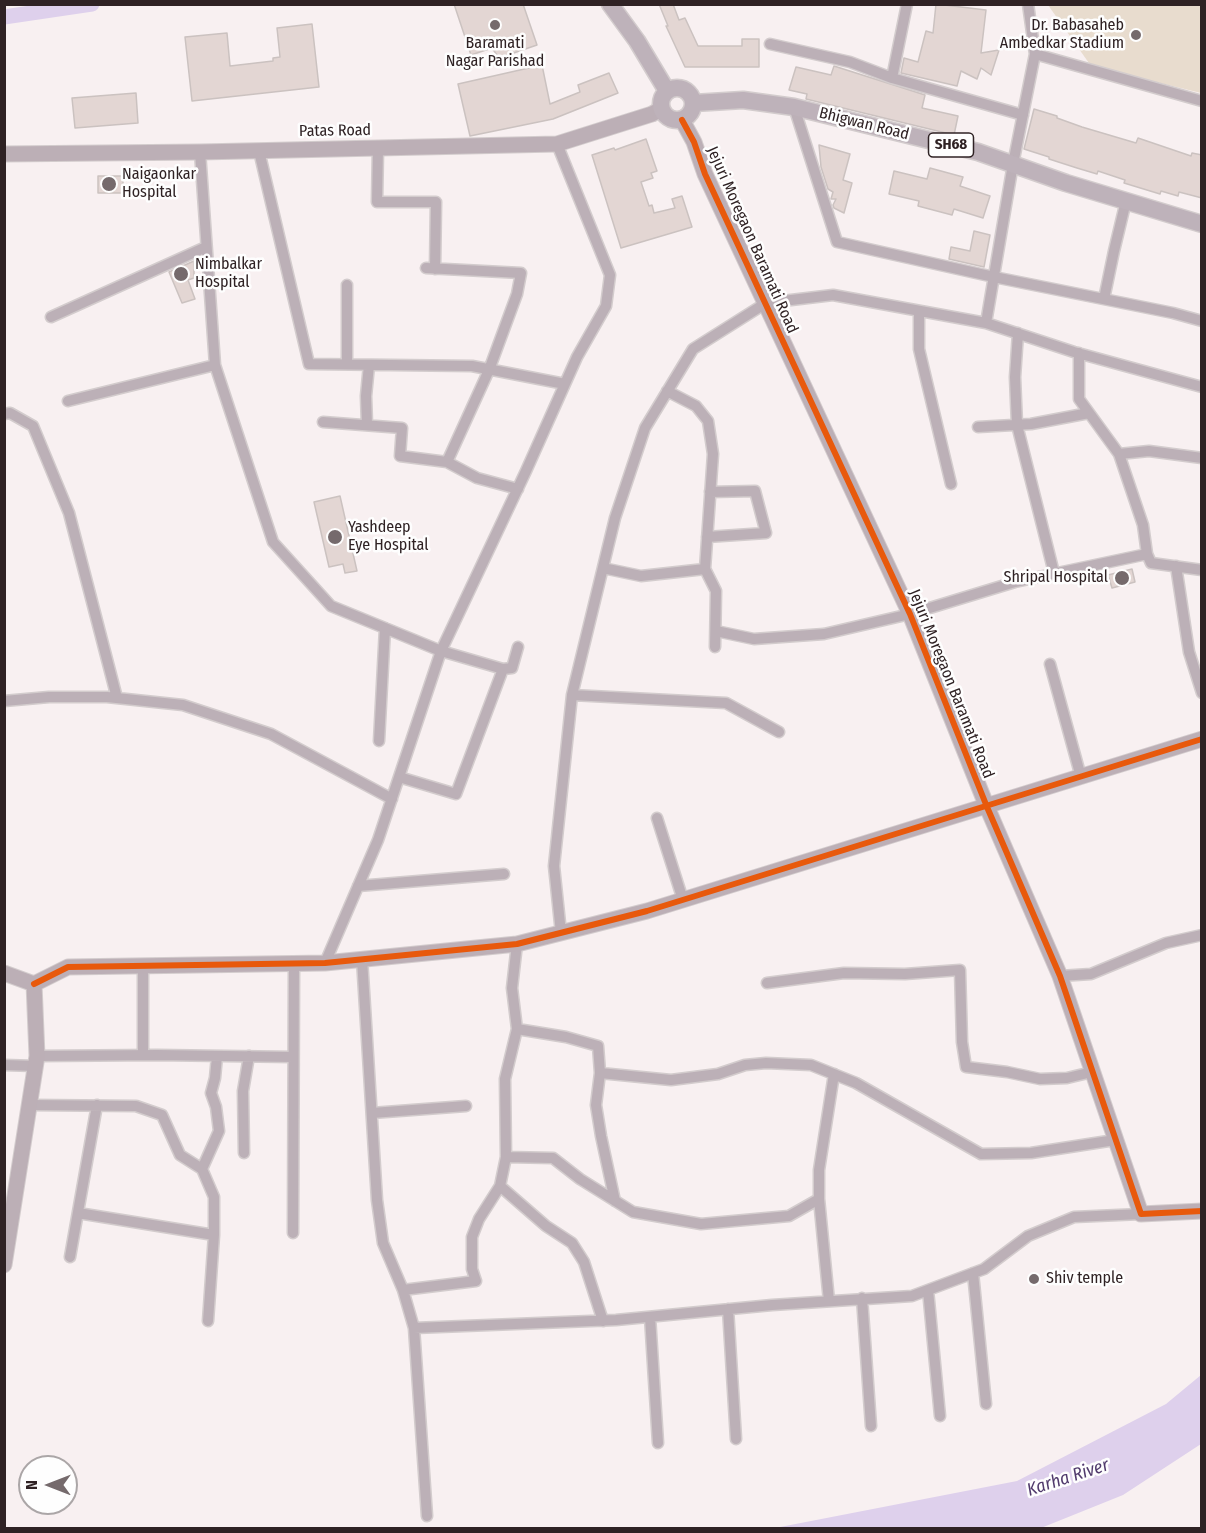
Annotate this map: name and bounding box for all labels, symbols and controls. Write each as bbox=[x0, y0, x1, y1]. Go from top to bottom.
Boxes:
place label: Dr. Babasaheb Ambedkar Stadium bbox=[1000, 16, 1124, 54]
marker: Baramati Nagar Parishad bbox=[488, 18, 502, 32]
marker: Dr. Babasaheb Ambedkar Stadium bbox=[1129, 28, 1143, 42]
place label: Baramati Nagar Parishad bbox=[446, 34, 544, 72]
street label: Bhigwan Road bbox=[817, 104, 911, 144]
street label: Patas Road bbox=[299, 121, 371, 141]
road number: SH68 bbox=[928, 133, 974, 157]
street label: Jejuri Moregaon Baramati Road bbox=[702, 144, 802, 336]
place label: Naigaonkar Hospital bbox=[122, 165, 196, 203]
marker: Naigaonkar Hospital bbox=[100, 175, 118, 193]
place label: Nimbalkar Hospital bbox=[195, 255, 262, 293]
marker: Nimbalkar Hospital bbox=[172, 265, 190, 283]
place label: Yashdeep Eye Hospital bbox=[348, 518, 428, 556]
marker: Yashdeep Eye Hospital bbox=[326, 528, 344, 546]
place label: Shripal Hospital bbox=[1003, 568, 1108, 588]
marker: Shripal Hospital bbox=[1113, 569, 1131, 587]
street label: Jejuri Moregaon Baramati Road bbox=[904, 587, 998, 781]
place label: Shiv temple bbox=[1046, 1269, 1123, 1289]
marker: Shiv temple bbox=[1027, 1272, 1041, 1286]
north arrow bbox=[18, 1455, 78, 1515]
water label: Karha River bbox=[1024, 1455, 1112, 1501]
text: N bbox=[22, 1480, 41, 1490]

